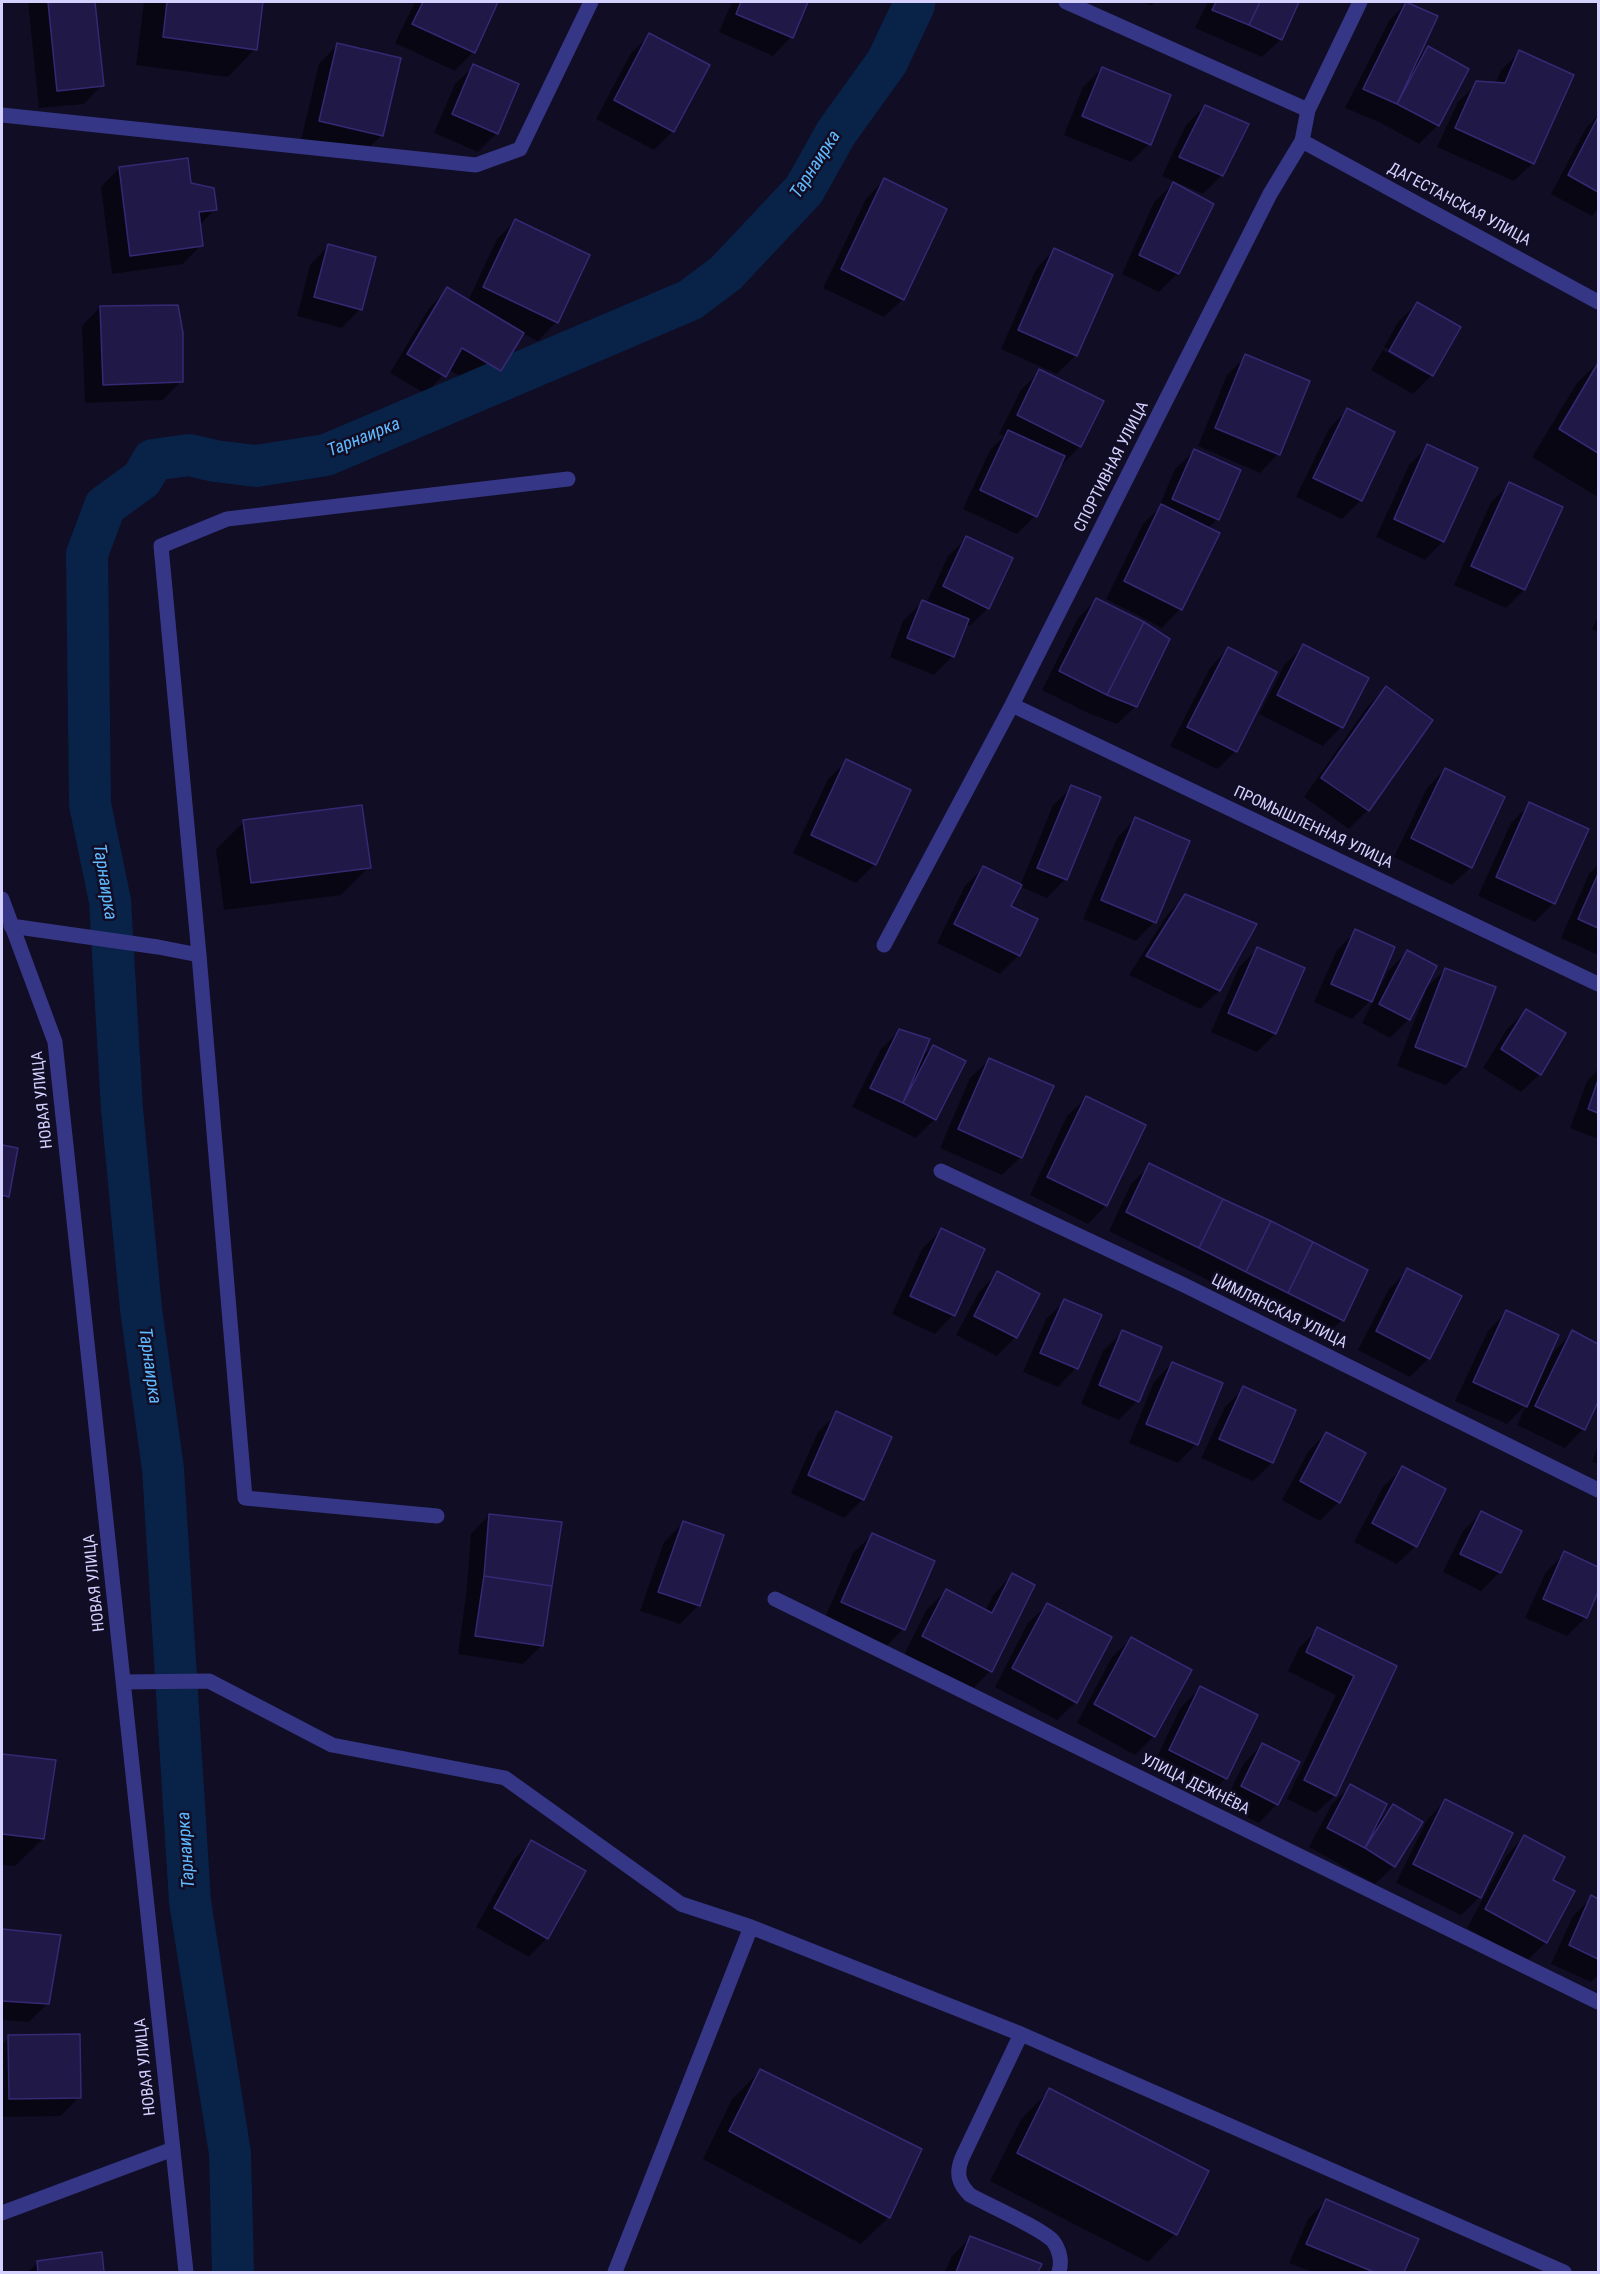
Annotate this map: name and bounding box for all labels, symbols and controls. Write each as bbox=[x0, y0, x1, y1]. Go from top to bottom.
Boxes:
water label: Тарнаирка bbox=[786, 127, 846, 203]
street label: ДАГЕСТАНСКАЯ УЛИЦА bbox=[1384, 159, 1534, 251]
street label: СПОРТИВНАЯ УЛИЦА bbox=[1071, 398, 1153, 536]
water label: Тарнаирка bbox=[324, 414, 404, 462]
street label: ПРОМЫШЛЕННАЯ УЛИЦА bbox=[1230, 783, 1396, 873]
water label: Тарнаирка bbox=[87, 842, 121, 922]
street label: НОВАЯ УЛИЦА bbox=[28, 1050, 58, 1150]
street label: ЦИМЛЯНСКАЯ УЛИЦА bbox=[1208, 1271, 1350, 1353]
water label: Тарнаирка bbox=[133, 1327, 165, 1405]
street label: НОВАЯ УЛИЦА bbox=[80, 1533, 110, 1633]
street label: УЛИЦА ДЕЖНЁВА bbox=[1138, 1750, 1252, 1820]
water label: Тарнаирка bbox=[174, 1811, 200, 1889]
street label: НОВАЯ УЛИЦА bbox=[131, 2017, 161, 2117]

